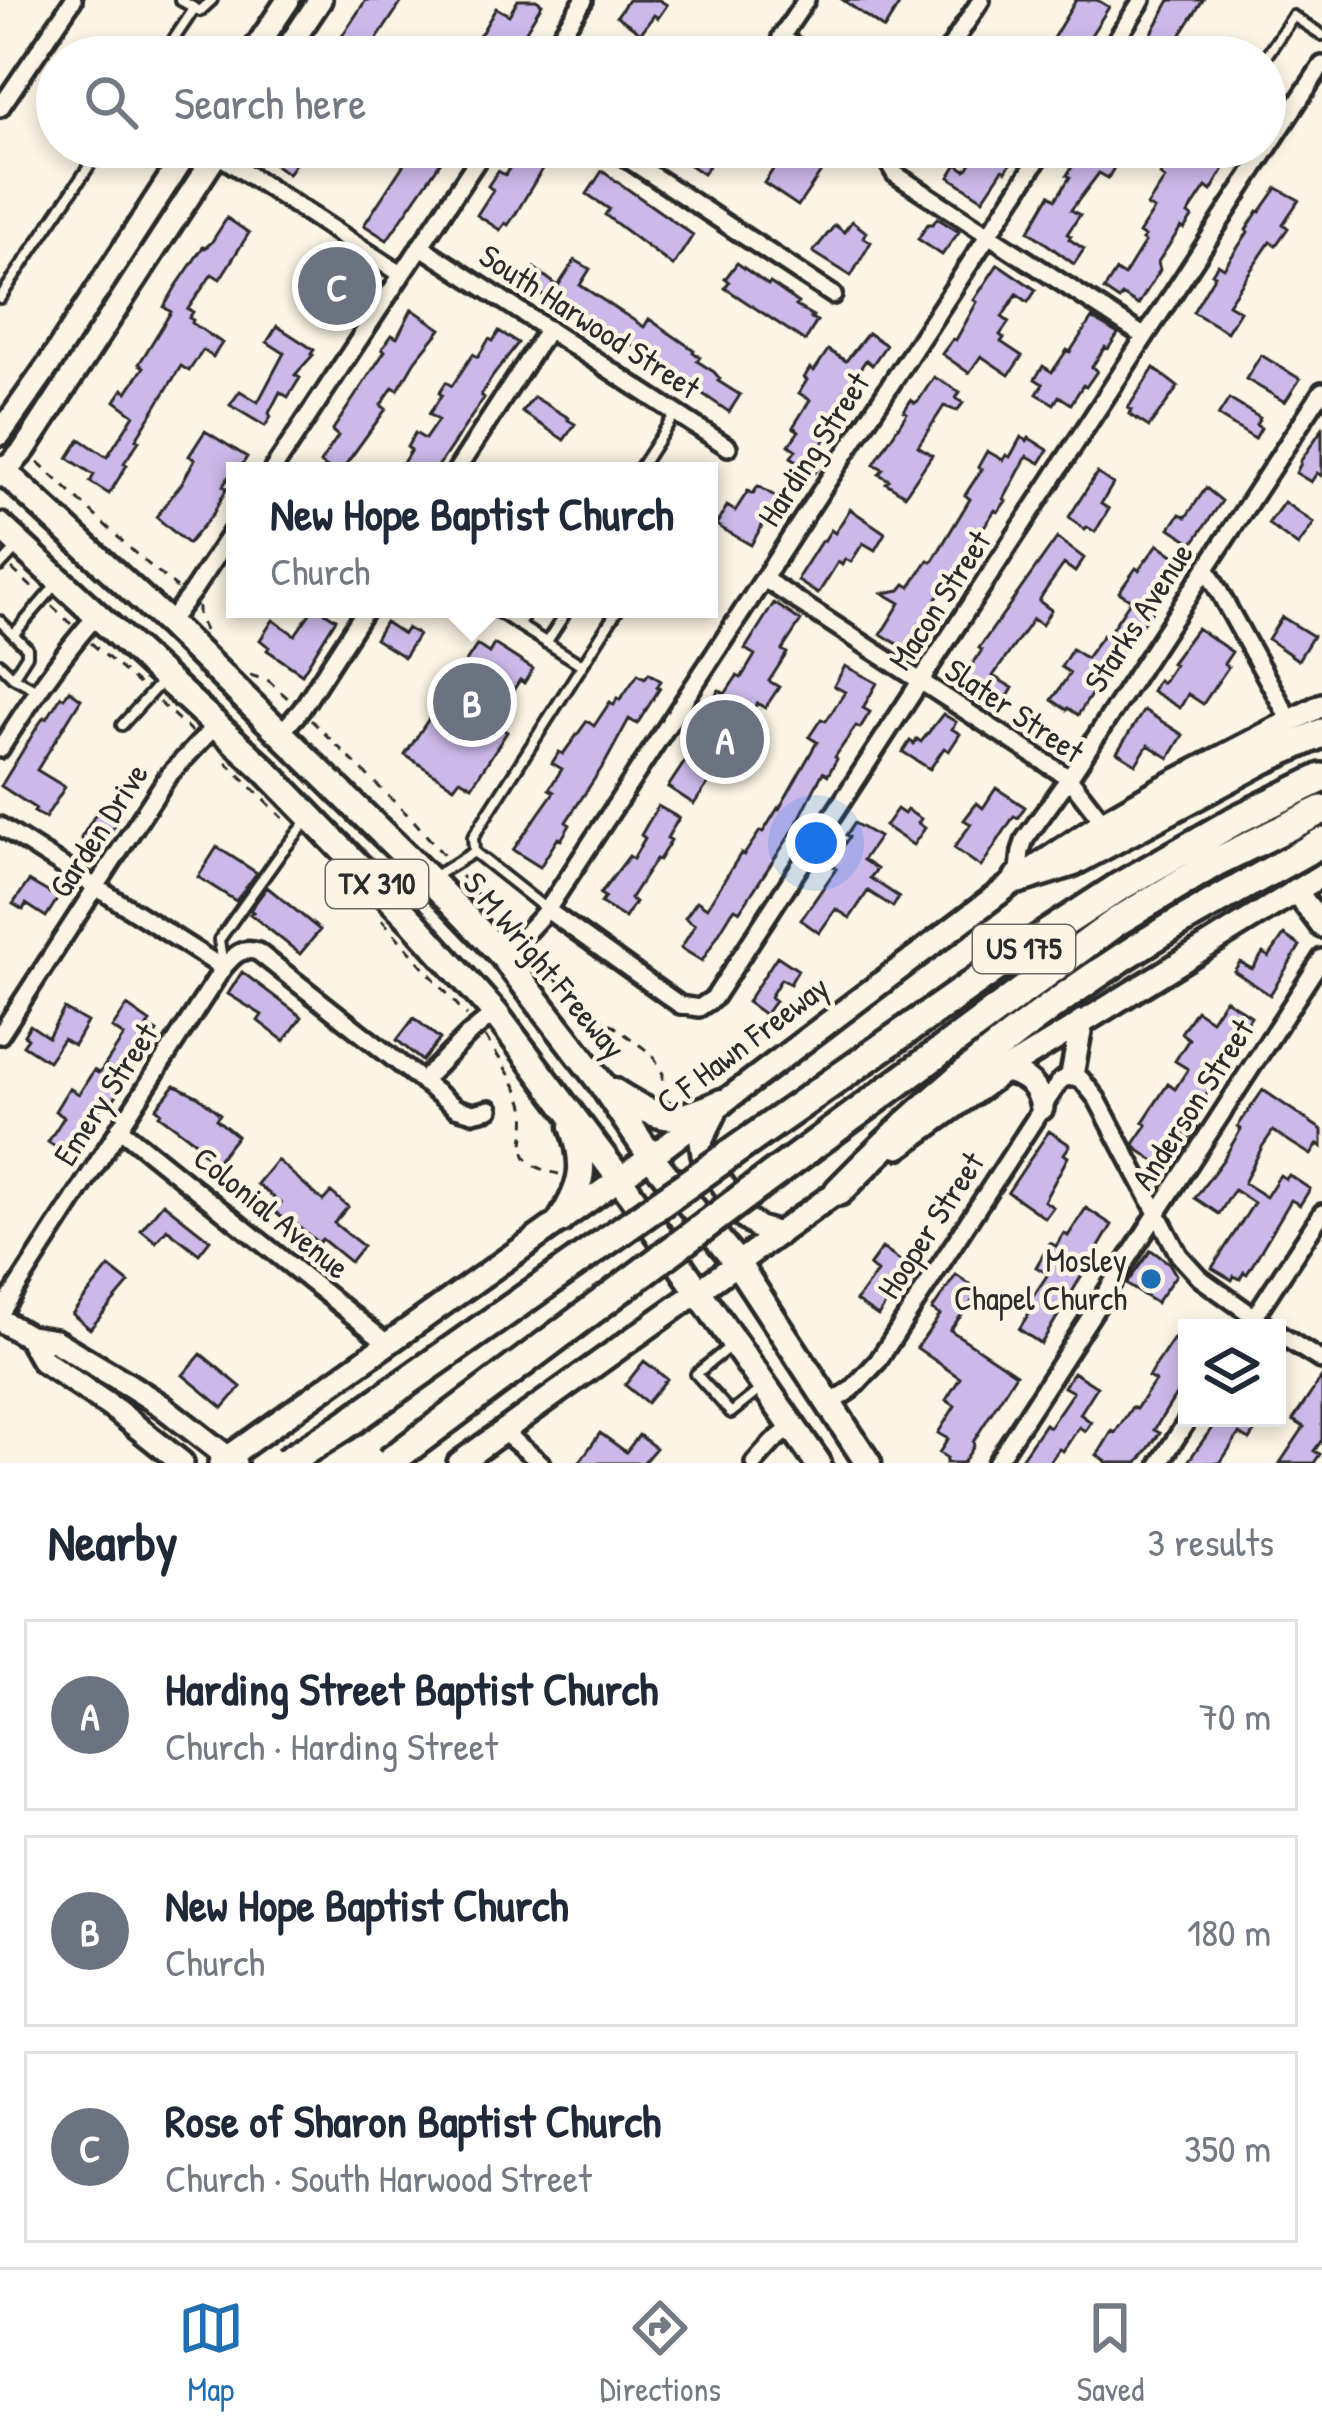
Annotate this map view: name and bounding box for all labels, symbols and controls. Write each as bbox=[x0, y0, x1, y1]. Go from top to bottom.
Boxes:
search box bbox=[36, 36, 1286, 168]
icon: search bbox=[78, 69, 144, 135]
text: Search here bbox=[174, 72, 366, 133]
street label: South Harwood Street bbox=[471, 233, 709, 409]
pin: C bbox=[298, 241, 376, 331]
street label: Harding Street bbox=[747, 363, 880, 535]
popup bbox=[226, 462, 718, 618]
text: New Hope Baptist Church bbox=[270, 483, 674, 544]
street label: Macon Street bbox=[878, 521, 1001, 678]
street label: Starks Avenue bbox=[1073, 534, 1203, 700]
text: Church bbox=[270, 544, 370, 597]
street label: Slater Street bbox=[937, 647, 1094, 773]
pin: B bbox=[433, 657, 511, 747]
pin: A bbox=[686, 694, 764, 784]
street label: Garden Drive bbox=[38, 754, 158, 906]
your location bbox=[786, 813, 846, 873]
road number: TX 310 bbox=[326, 860, 428, 908]
street label: S M Wright Freeway bbox=[453, 862, 636, 1068]
road number: US 175 bbox=[973, 925, 1075, 973]
street label: C F Hawn Freeway bbox=[647, 965, 838, 1124]
street label: Anderson Street bbox=[1120, 1010, 1264, 1198]
street label: Emery Street bbox=[43, 1014, 169, 1174]
street label: Colonial Avenue bbox=[185, 1136, 359, 1288]
street label: Hooper Street bbox=[866, 1143, 995, 1307]
place label: Mosley Chapel Church bbox=[954, 1238, 1127, 1321]
marker: Mosley Chapel Church bbox=[1138, 1266, 1164, 1292]
map controls bbox=[1178, 1319, 1286, 1427]
button: layers bbox=[1178, 1319, 1286, 1427]
text: Nearby bbox=[48, 1507, 178, 1576]
text: 3 results bbox=[1148, 1515, 1274, 1568]
text: Harding Street Baptist Church bbox=[165, 1658, 658, 1719]
text: A bbox=[80, 1689, 100, 1742]
text: 70 m bbox=[1199, 1689, 1271, 1742]
text: Church · Harding Street bbox=[165, 1719, 498, 1772]
text: New Hope Baptist Church bbox=[165, 1874, 568, 1935]
text: B bbox=[80, 1905, 100, 1958]
text: 180 m bbox=[1187, 1905, 1271, 1958]
text: Church bbox=[165, 1935, 265, 1988]
text: Rose of Sharon Baptist Church bbox=[165, 2090, 661, 2151]
text: C bbox=[79, 2121, 101, 2174]
text: 350 m bbox=[1184, 2121, 1271, 2174]
text: Church · South Harwood Street bbox=[165, 2151, 592, 2204]
tab: Map bbox=[178, 2295, 244, 2411]
tab: Directions bbox=[600, 2295, 721, 2411]
tab: Saved bbox=[1077, 2295, 1144, 2411]

